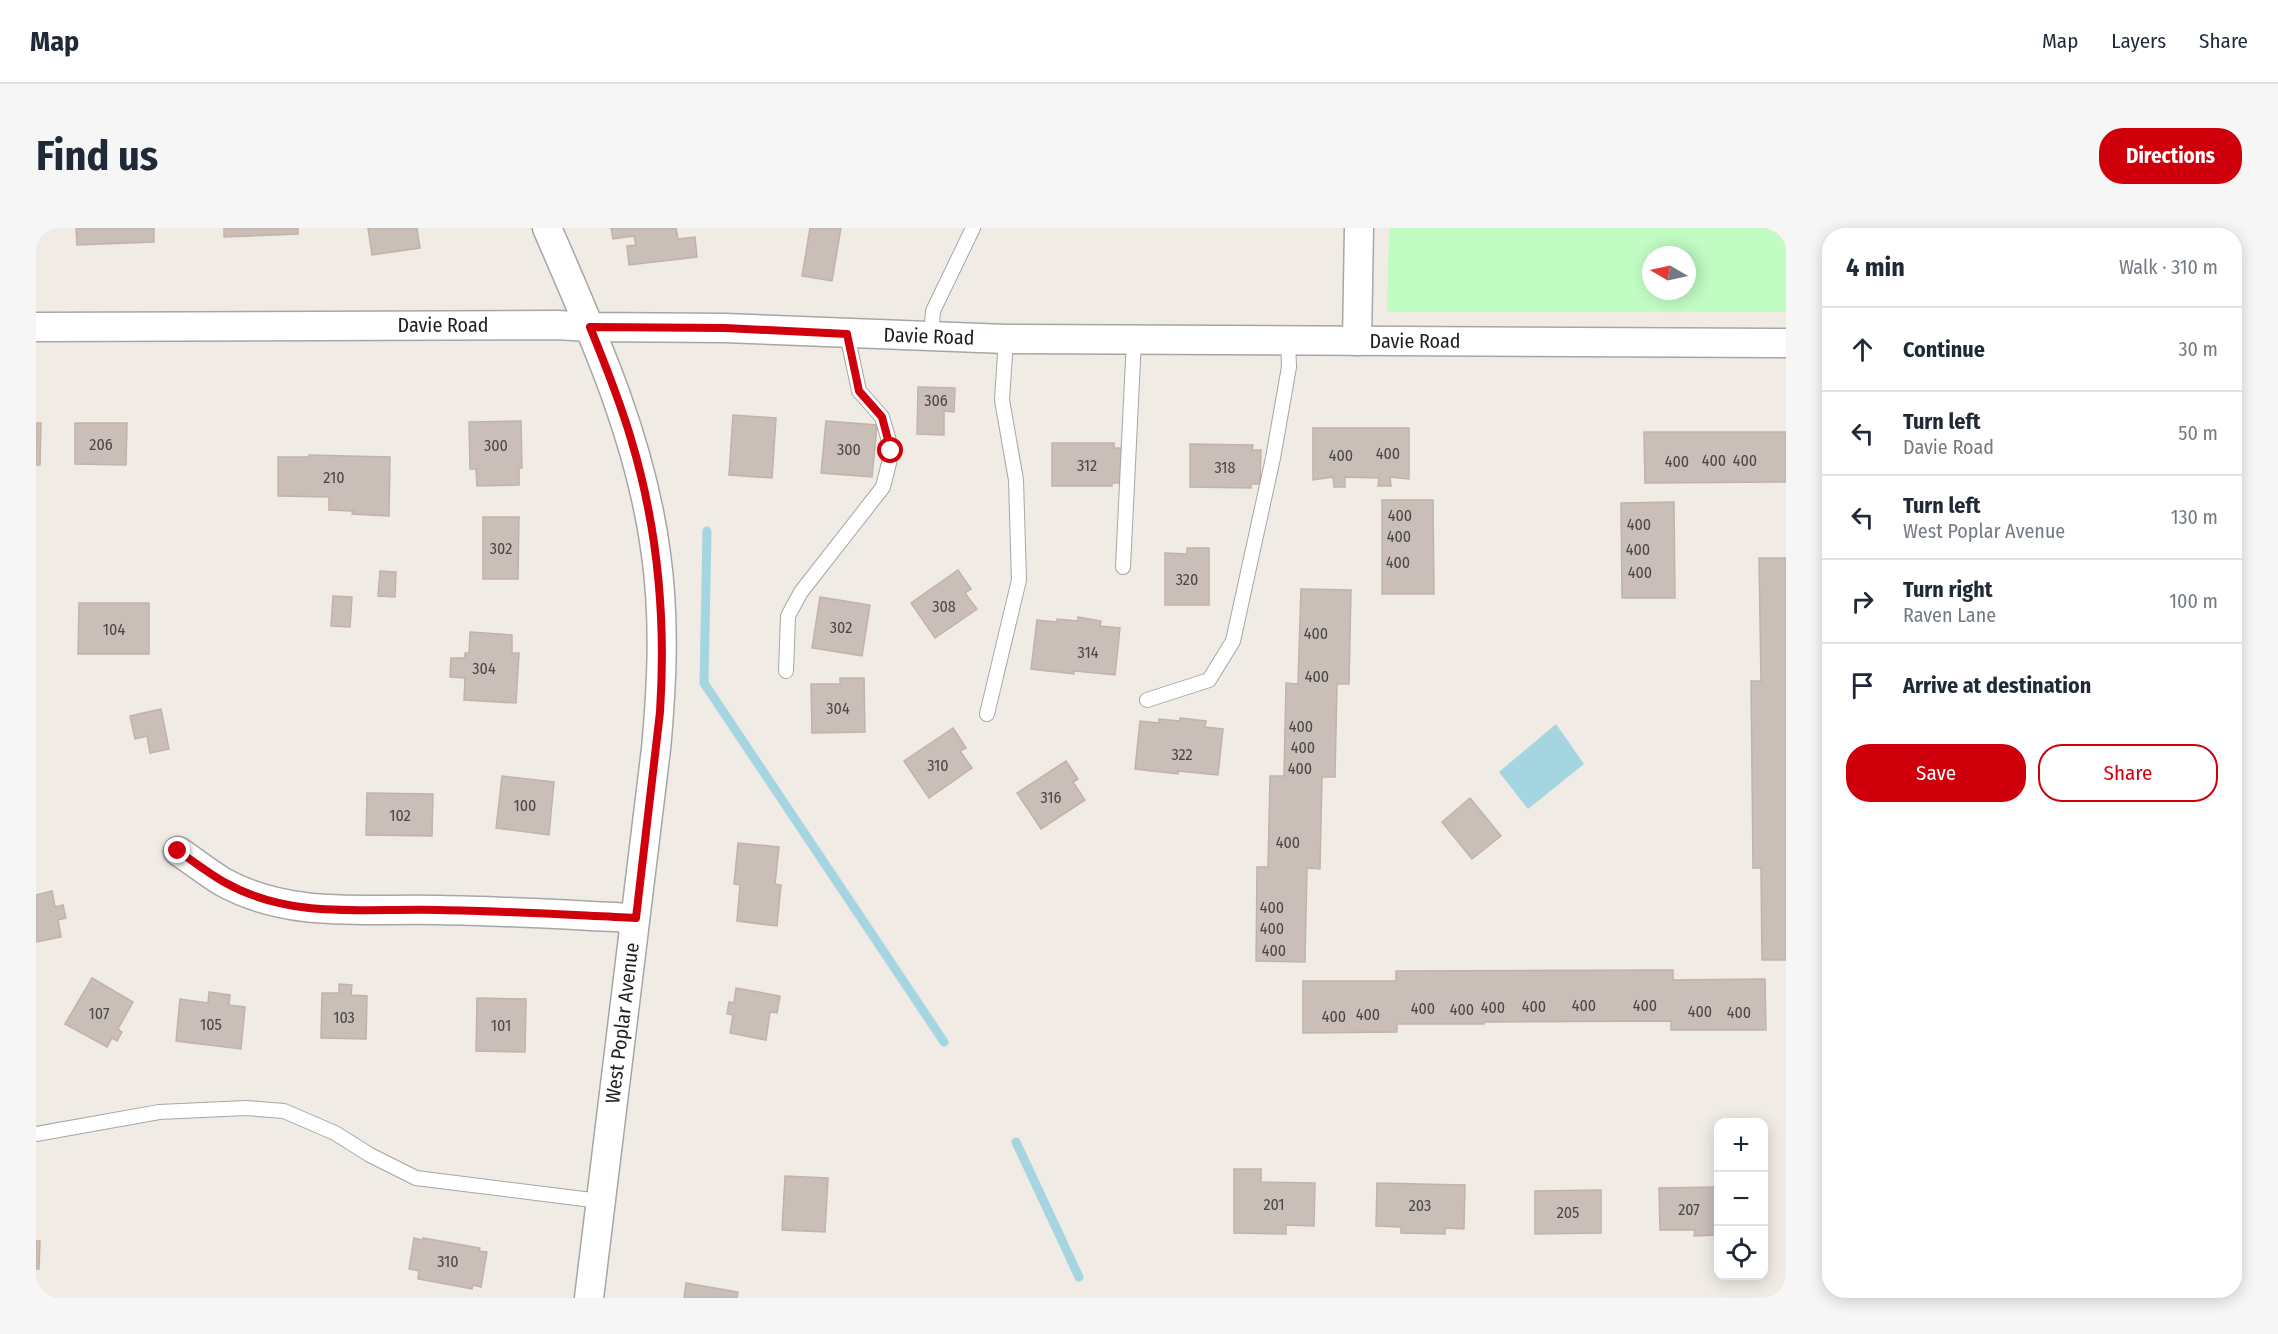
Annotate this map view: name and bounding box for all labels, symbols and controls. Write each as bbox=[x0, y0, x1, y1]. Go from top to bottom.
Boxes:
text: Map bbox=[30, 25, 79, 58]
text: Map bbox=[2042, 28, 2078, 54]
text: Layers bbox=[2111, 28, 2166, 54]
text: Share bbox=[2199, 28, 2248, 54]
button: Directions bbox=[2099, 128, 2242, 184]
text: Find us bbox=[36, 131, 158, 181]
north arrow bbox=[1642, 246, 1696, 300]
text: 4 min bbox=[1846, 252, 1905, 283]
text: Walk · 310 m bbox=[2119, 255, 2218, 279]
street label: Davie Road bbox=[398, 313, 488, 337]
street label: Davie Road bbox=[883, 322, 975, 350]
street label: Davie Road bbox=[1370, 329, 1460, 353]
icon: ahead bbox=[1846, 333, 1879, 366]
text: Continue bbox=[1903, 336, 1985, 363]
text: 30 m bbox=[2178, 337, 2218, 361]
house number: 306 bbox=[924, 391, 948, 410]
text: Turn left bbox=[1903, 408, 1981, 435]
icon: left bbox=[1846, 417, 1879, 450]
text: 50 m bbox=[2178, 421, 2218, 445]
house number: 206 bbox=[89, 435, 113, 454]
text: Davie Road bbox=[1903, 435, 1994, 459]
house number: 300 bbox=[484, 436, 508, 455]
route start bbox=[877, 437, 903, 463]
house number: 300 bbox=[837, 440, 861, 459]
house number: 400 bbox=[1376, 444, 1400, 463]
house number: 400 bbox=[1329, 446, 1353, 465]
house number: 400 bbox=[1702, 451, 1726, 470]
house number: 400 bbox=[1733, 451, 1757, 470]
house number: 400 bbox=[1665, 452, 1689, 471]
house number: 312 bbox=[1077, 456, 1097, 475]
house number: 318 bbox=[1214, 458, 1236, 477]
house number: 210 bbox=[323, 468, 345, 487]
text: Turn left bbox=[1903, 492, 1981, 519]
icon: left bbox=[1846, 501, 1879, 534]
text: 130 m bbox=[2171, 505, 2218, 529]
house number: 400 bbox=[1388, 506, 1412, 525]
house number: 400 bbox=[1627, 515, 1651, 534]
text: West Poplar Avenue bbox=[1903, 519, 2065, 543]
house number: 400 bbox=[1387, 527, 1411, 546]
house number: 302 bbox=[490, 539, 512, 558]
house number: 400 bbox=[1626, 540, 1650, 559]
house number: 400 bbox=[1386, 553, 1410, 572]
house number: 400 bbox=[1628, 563, 1652, 582]
house number: 320 bbox=[1176, 570, 1198, 589]
text: Turn right bbox=[1903, 576, 1992, 603]
icon: right bbox=[1846, 585, 1879, 618]
text: 100 m bbox=[2169, 589, 2218, 613]
house number: 308 bbox=[932, 597, 956, 616]
text: Raven Lane bbox=[1903, 603, 1996, 627]
house number: 302 bbox=[830, 618, 852, 637]
house number: 104 bbox=[103, 620, 125, 639]
house number: 400 bbox=[1304, 624, 1328, 643]
house number: 314 bbox=[1078, 643, 1099, 662]
house number: 304 bbox=[472, 659, 496, 678]
house number: 400 bbox=[1305, 667, 1329, 686]
icon: arrive bbox=[1846, 669, 1879, 702]
text: Arrive at destination bbox=[1903, 672, 2091, 699]
house number: 304 bbox=[826, 699, 850, 718]
house number: 400 bbox=[1289, 717, 1313, 736]
house number: 400 bbox=[1291, 738, 1315, 757]
button: Save bbox=[1846, 744, 2026, 802]
button: Share bbox=[2038, 744, 2218, 802]
house number: 322 bbox=[1171, 745, 1193, 764]
house number: 310 bbox=[927, 756, 949, 775]
house number: 400 bbox=[1288, 759, 1312, 778]
house number: 316 bbox=[1040, 788, 1062, 807]
house number: 100 bbox=[514, 796, 536, 815]
house number: 102 bbox=[389, 806, 411, 825]
house number: 400 bbox=[1276, 833, 1300, 852]
route end bbox=[164, 837, 190, 863]
house number: 400 bbox=[1260, 898, 1284, 917]
house number: 400 bbox=[1260, 919, 1284, 938]
street label: West Poplar Avenue bbox=[600, 941, 644, 1105]
house number: 400 bbox=[1262, 941, 1286, 960]
house number: 400 bbox=[1572, 996, 1596, 1015]
house number: 400 bbox=[1633, 996, 1657, 1015]
house number: 400 bbox=[1522, 997, 1546, 1016]
house number: 400 bbox=[1481, 998, 1505, 1017]
house number: 400 bbox=[1411, 999, 1435, 1018]
house number: 400 bbox=[1450, 1000, 1474, 1019]
house number: 400 bbox=[1688, 1002, 1712, 1021]
house number: 400 bbox=[1727, 1003, 1751, 1022]
house number: 107 bbox=[89, 1004, 110, 1023]
house number: 400 bbox=[1356, 1005, 1380, 1024]
house number: 400 bbox=[1322, 1007, 1346, 1026]
house number: 103 bbox=[333, 1008, 355, 1027]
house number: 105 bbox=[200, 1015, 222, 1034]
house number: 101 bbox=[491, 1016, 511, 1035]
map controls bbox=[1714, 1118, 1768, 1280]
button: + bbox=[1714, 1118, 1768, 1172]
button: − bbox=[1714, 1172, 1768, 1226]
house number: 201 bbox=[1263, 1195, 1285, 1214]
house number: 203 bbox=[1409, 1196, 1431, 1215]
house number: 207 bbox=[1678, 1200, 1700, 1219]
house number: 205 bbox=[1557, 1203, 1579, 1222]
button: locate bbox=[1714, 1226, 1768, 1280]
house number: 310 bbox=[437, 1252, 459, 1271]

